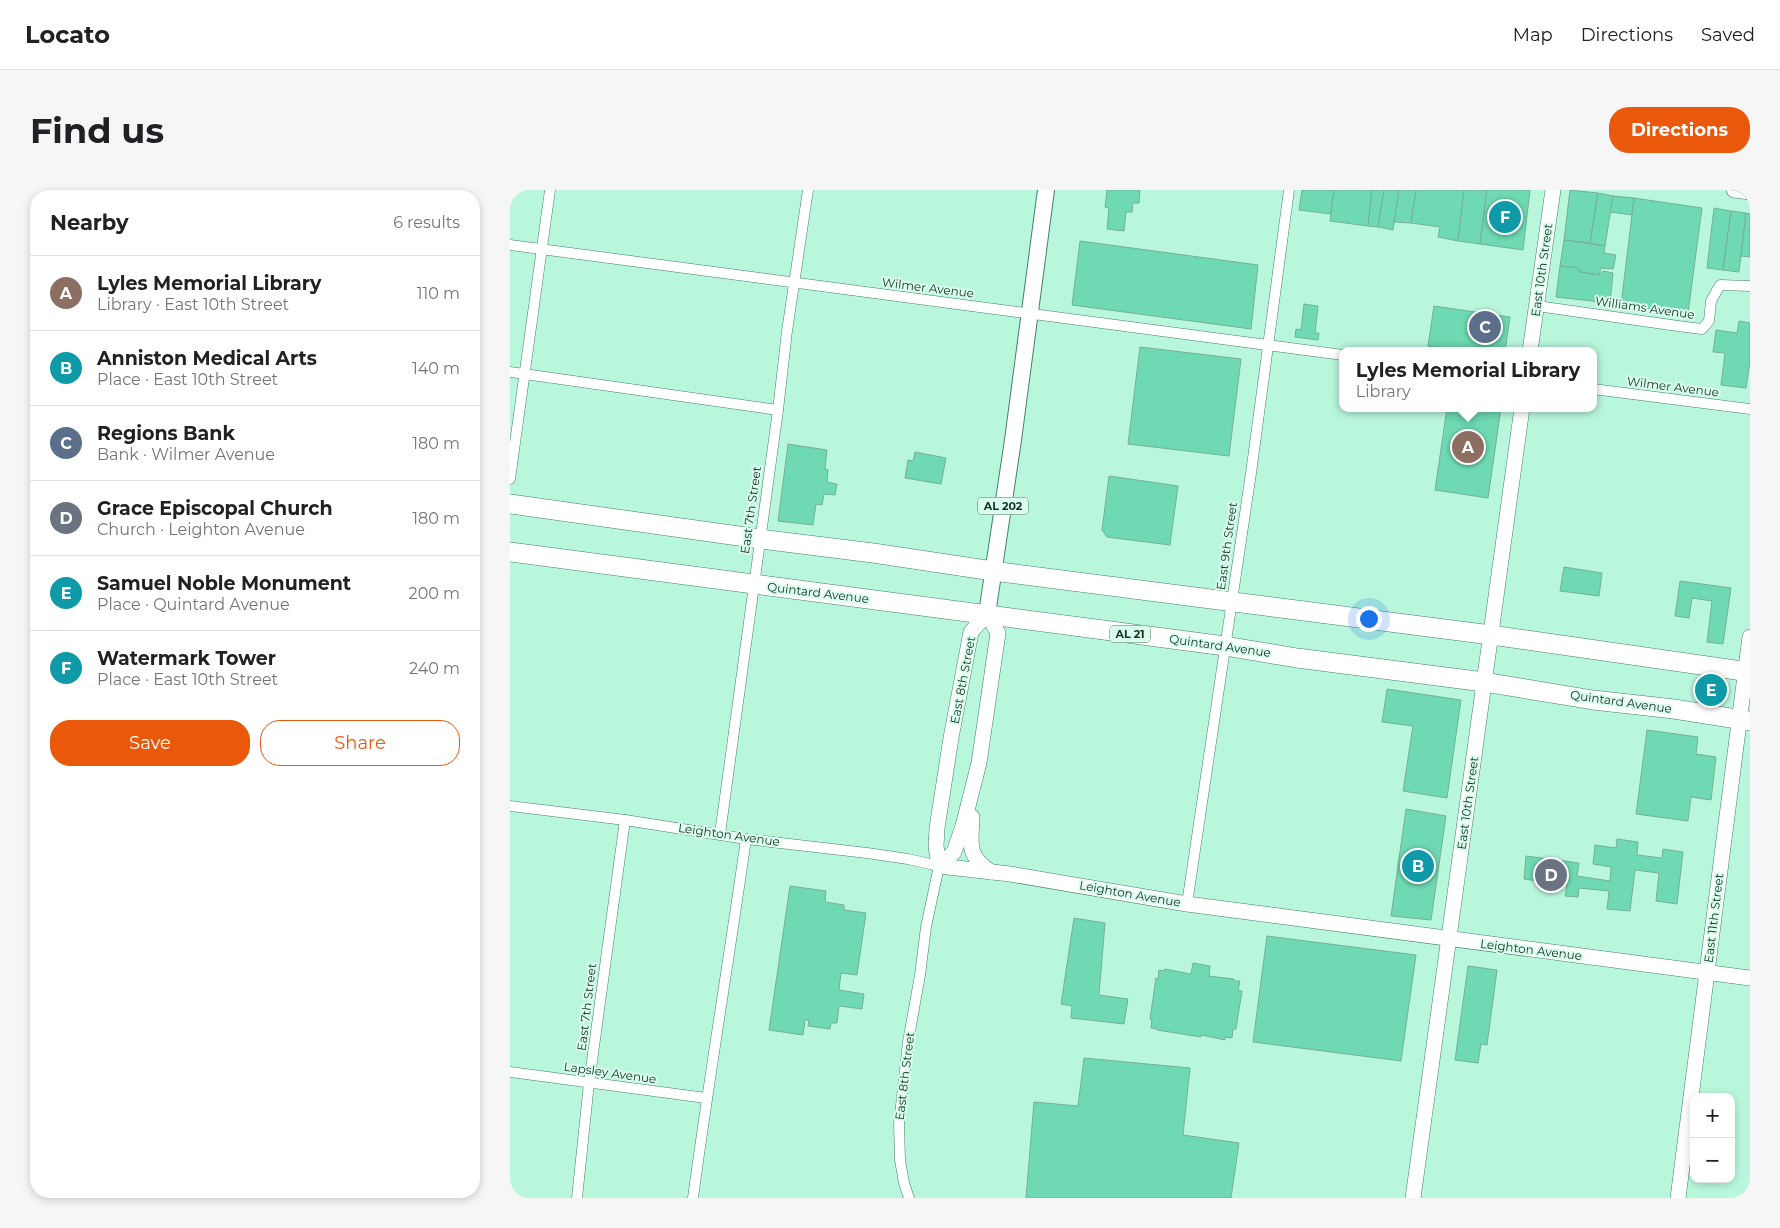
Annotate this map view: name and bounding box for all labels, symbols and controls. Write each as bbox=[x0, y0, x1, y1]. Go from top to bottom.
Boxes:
text: Locato bbox=[25, 20, 110, 49]
text: Map bbox=[1513, 24, 1553, 46]
text: Directions bbox=[1581, 24, 1673, 46]
text: Saved bbox=[1701, 24, 1755, 46]
button: Directions bbox=[1609, 107, 1750, 153]
text: Find us bbox=[30, 109, 164, 152]
pin: F bbox=[1489, 198, 1521, 236]
text: Nearby bbox=[50, 210, 129, 235]
text: 6 results bbox=[393, 213, 460, 232]
street label: East 10th Street bbox=[1528, 222, 1555, 317]
text: Lyles Memorial Library bbox=[97, 272, 321, 295]
street label: Wilmer Avenue bbox=[881, 274, 975, 301]
text: A bbox=[60, 284, 72, 303]
text: 110 m bbox=[417, 284, 460, 303]
street label: Williams Avenue bbox=[1594, 293, 1696, 322]
text: Library · East 10th Street bbox=[97, 295, 289, 314]
pin: C bbox=[1469, 308, 1501, 346]
text: Anniston Medical Arts bbox=[97, 347, 317, 370]
popup bbox=[1339, 347, 1597, 412]
text: B bbox=[60, 359, 72, 378]
text: 140 m bbox=[412, 359, 460, 378]
text: Lyles Memorial Library bbox=[1356, 359, 1580, 382]
text: Place · East 10th Street bbox=[97, 370, 278, 389]
street label: Wilmer Avenue bbox=[1626, 373, 1720, 400]
text: Library bbox=[1356, 382, 1411, 401]
text: Regions Bank bbox=[97, 422, 235, 445]
pin: A bbox=[1452, 428, 1484, 466]
text: C bbox=[60, 434, 72, 453]
text: 180 m bbox=[412, 434, 460, 453]
text: Bank · Wilmer Avenue bbox=[97, 445, 275, 464]
street label: East 7th Street bbox=[737, 465, 764, 555]
text: Grace Episcopal Church bbox=[97, 497, 333, 520]
road number: AL 202 bbox=[978, 498, 1028, 514]
street label: East 9th Street bbox=[1213, 501, 1240, 591]
text: D bbox=[59, 509, 73, 528]
text: 180 m bbox=[412, 509, 460, 528]
text: Church · Leighton Avenue bbox=[97, 520, 305, 539]
text: Samuel Noble Monument bbox=[97, 572, 351, 595]
street label: Quintard Avenue bbox=[766, 579, 870, 606]
text: E bbox=[61, 584, 71, 603]
text: 200 m bbox=[409, 584, 460, 603]
text: Place · Quintard Avenue bbox=[97, 595, 290, 614]
your location bbox=[1356, 606, 1382, 632]
road number: AL 21 bbox=[1110, 626, 1150, 642]
street label: Quintard Avenue bbox=[1168, 631, 1272, 660]
street label: East 8th Street bbox=[947, 635, 978, 725]
text: Watermark Tower bbox=[97, 647, 276, 670]
text: F bbox=[61, 659, 71, 678]
text: 240 m bbox=[409, 659, 460, 678]
text: Place · East 10th Street bbox=[97, 670, 278, 689]
pin: E bbox=[1695, 671, 1727, 709]
street label: Quintard Avenue bbox=[1569, 687, 1673, 716]
button: Save bbox=[50, 720, 250, 766]
button: Share bbox=[260, 720, 460, 766]
street label: East 10th Street bbox=[1454, 755, 1481, 850]
street label: Leighton Avenue bbox=[677, 820, 781, 849]
pin: B bbox=[1402, 847, 1434, 885]
pin: D bbox=[1535, 856, 1567, 894]
street label: East 11th Street bbox=[1701, 872, 1726, 964]
street label: Leighton Avenue bbox=[1078, 877, 1182, 910]
street label: Leighton Avenue bbox=[1479, 936, 1583, 963]
street label: East 7th Street bbox=[574, 962, 599, 1052]
street label: East 8th Street bbox=[892, 1031, 917, 1121]
street label: Lapsley Avenue bbox=[563, 1059, 657, 1086]
map controls bbox=[1690, 1093, 1735, 1183]
button: + bbox=[1690, 1093, 1735, 1138]
button: − bbox=[1690, 1138, 1735, 1183]

